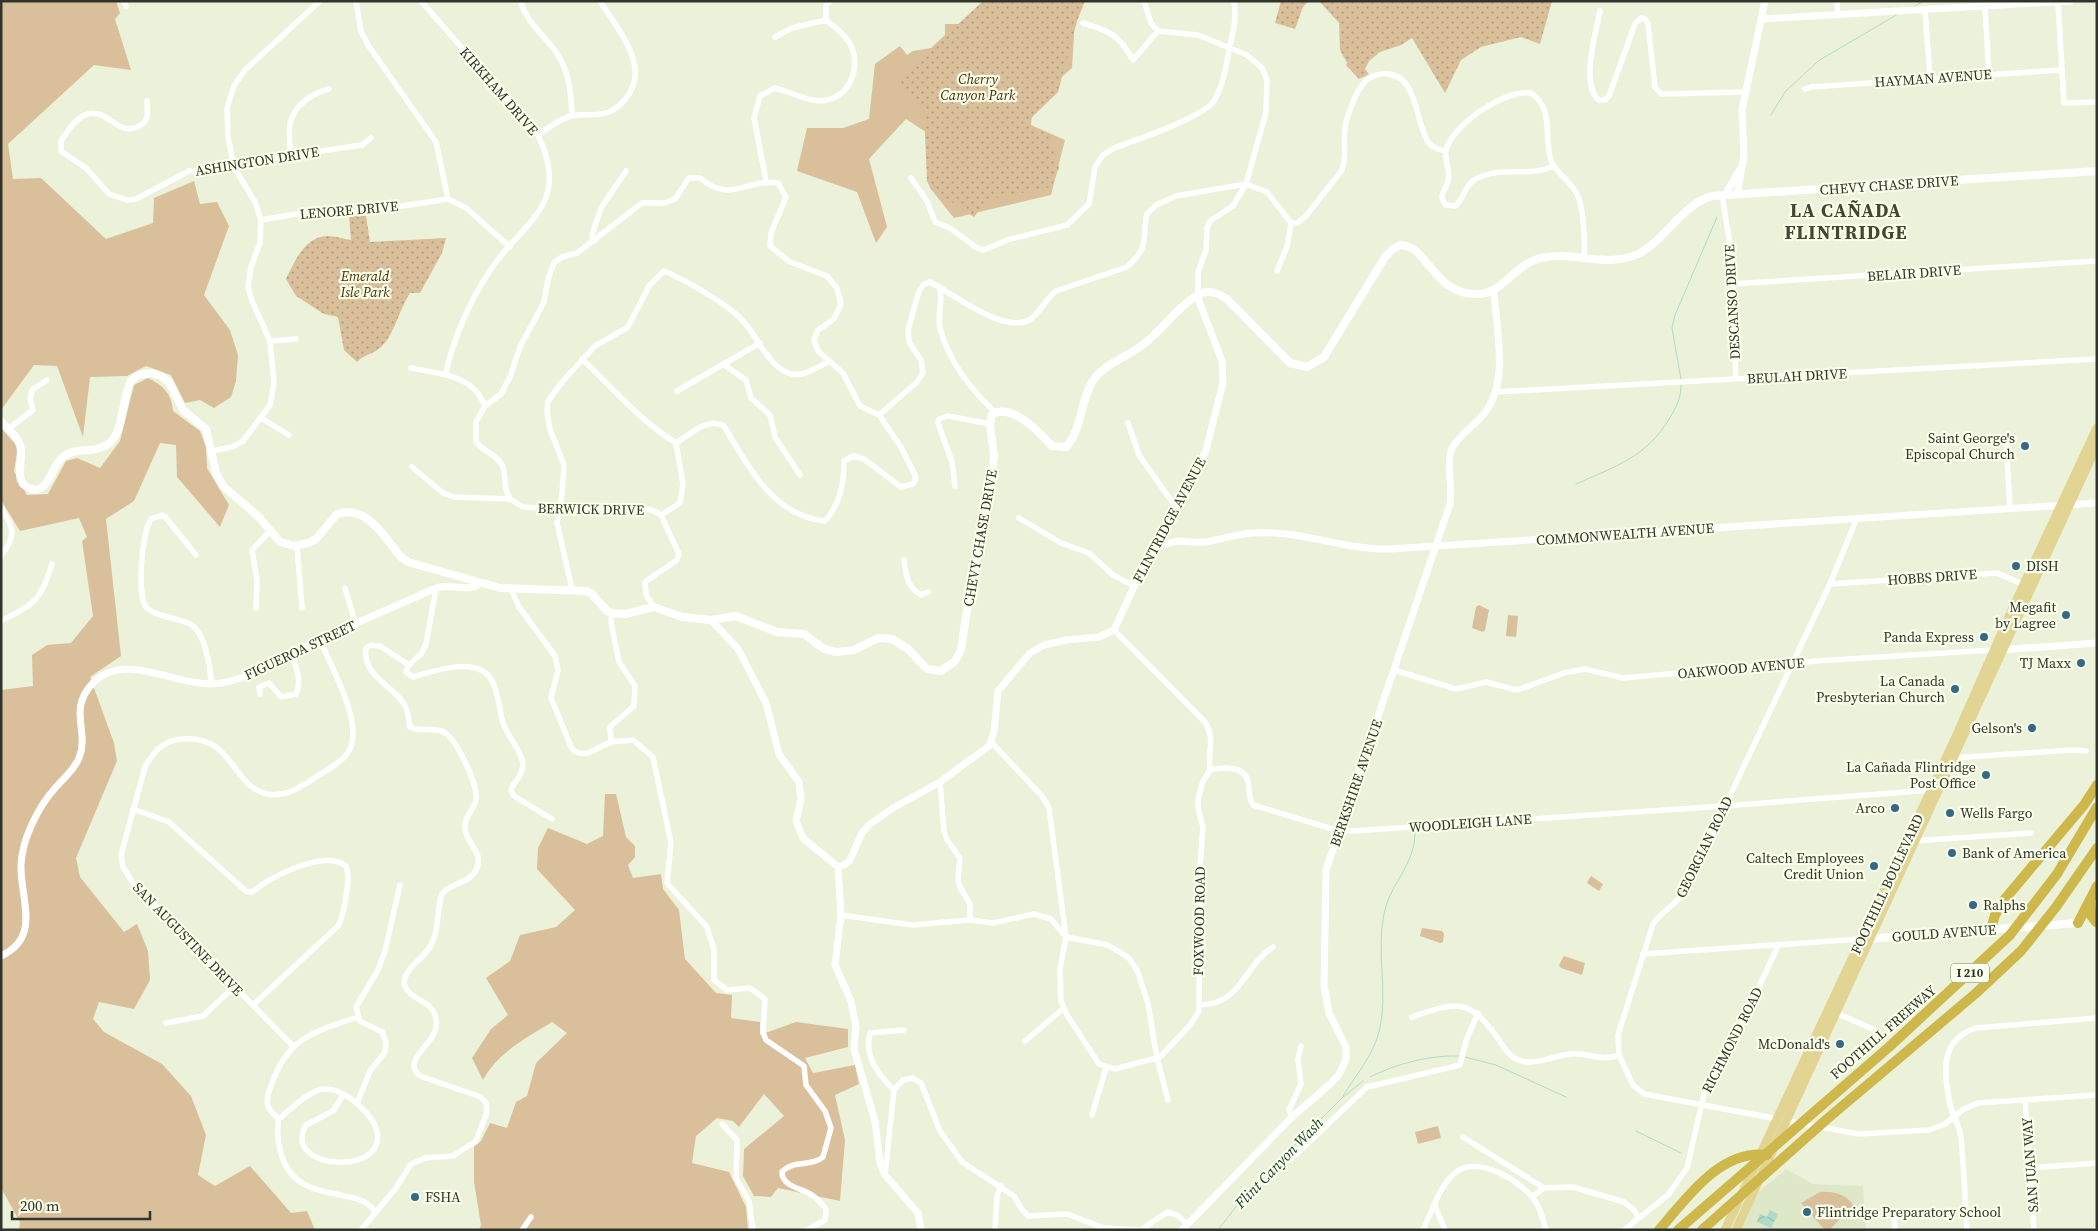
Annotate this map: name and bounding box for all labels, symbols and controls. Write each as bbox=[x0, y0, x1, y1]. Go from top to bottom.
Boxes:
street label: KIRKHAM DRIVE bbox=[455, 43, 543, 139]
street label: HAYMAN AVENUE bbox=[1874, 64, 1992, 92]
park label: Cherry Canyon Park bbox=[941, 69, 1016, 105]
street label: ASHINGTON DRIVE bbox=[194, 141, 320, 181]
street label: CHEVY CHASE DRIVE bbox=[1819, 170, 1959, 200]
street label: LENORE DRIVE bbox=[299, 196, 399, 224]
district label: LA CAÑADA FLINTRIDGE bbox=[1784, 197, 1908, 245]
street label: DESCANSO DRIVE bbox=[1719, 244, 1745, 360]
street label: BELAIR DRIVE bbox=[1867, 260, 1961, 286]
park label: Emerald Isle Park bbox=[339, 266, 390, 302]
street label: BEULAH DRIVE bbox=[1746, 363, 1848, 389]
place label: Saint George's Episcopal Church bbox=[1905, 428, 2015, 464]
marker: Saint George's Episcopal Church bbox=[2019, 440, 2031, 452]
street label: FLINTRIDGE AVENUE bbox=[1127, 454, 1211, 586]
street label: CHEVY CHASE DRIVE bbox=[958, 468, 1002, 608]
street label: BERWICK DRIVE bbox=[537, 498, 645, 520]
street label: COMMONWEALTH AVENUE bbox=[1535, 518, 1715, 550]
place label: DISH bbox=[2026, 556, 2059, 576]
marker: DISH bbox=[2010, 560, 2022, 572]
street label: HOBBS DRIVE bbox=[1887, 564, 1977, 590]
place label: Megafit by Lagree bbox=[1995, 597, 2056, 633]
marker: Megafit by Lagree bbox=[2060, 609, 2072, 621]
street label: FIGUEROA STREET bbox=[241, 615, 360, 685]
place label: Panda Express bbox=[1883, 627, 1974, 647]
marker: Panda Express bbox=[1978, 631, 1990, 643]
street label: OAKWOOD AVENUE bbox=[1677, 652, 1805, 684]
place label: TJ Maxx bbox=[2020, 653, 2072, 673]
marker: TJ Maxx bbox=[2075, 657, 2087, 669]
place label: La Canada Presbyterian Church bbox=[1816, 671, 1946, 707]
marker: La Canada Presbyterian Church bbox=[1949, 683, 1961, 695]
street label: BERKSHIRE AVENUE bbox=[1325, 717, 1387, 849]
place label: Gelson's bbox=[1972, 718, 2022, 738]
marker: Gelson's bbox=[2026, 722, 2038, 734]
place label: La Cañada Flintridge Post Office bbox=[1846, 757, 1976, 793]
marker: La Cañada Flintridge Post Office bbox=[1980, 769, 1992, 781]
street label: GEORGIAN ROAD bbox=[1671, 793, 1737, 901]
place label: Arco bbox=[1855, 798, 1885, 818]
marker: Arco bbox=[1889, 802, 1901, 814]
place label: Wells Fargo bbox=[1960, 803, 2033, 823]
marker: Wells Fargo bbox=[1944, 807, 1956, 819]
street label: WOODLEIGH LANE bbox=[1408, 809, 1532, 837]
street label: FOOTHILL BOULEVARD bbox=[1846, 811, 1928, 957]
place label: Bank of America bbox=[1962, 843, 2067, 863]
marker: Bank of America bbox=[1946, 847, 1958, 859]
place label: Caltech Employees Credit Union bbox=[1746, 848, 1865, 884]
marker: Caltech Employees Credit Union bbox=[1868, 860, 1880, 872]
street label: FOXWOOD ROAD bbox=[1188, 866, 1210, 976]
street label: SAN AUGUSTINE DRIVE bbox=[128, 878, 248, 1000]
place label: Ralphs bbox=[1983, 895, 2026, 915]
marker: Ralphs bbox=[1967, 899, 1979, 911]
street label: GOULD AVENUE bbox=[1891, 919, 1997, 947]
road number: I 210 bbox=[1951, 964, 1989, 982]
street label: FOOTHILL FREEWAY bbox=[1826, 980, 1940, 1084]
street label: RICHMOND ROAD bbox=[1697, 984, 1767, 1096]
place label: McDonald's bbox=[1758, 1034, 1830, 1054]
marker: McDonald's bbox=[1834, 1038, 1846, 1050]
water label: Flint Canyon Wash bbox=[1229, 1113, 1327, 1213]
street label: SAN JUAN WAY bbox=[2017, 1117, 2043, 1213]
place label: FSHA bbox=[425, 1187, 461, 1207]
scale bar bbox=[12, 1188, 150, 1220]
marker: FSHA bbox=[409, 1191, 421, 1203]
text: 200 m bbox=[20, 1195, 60, 1216]
place label: Flintridge Preparatory School bbox=[1817, 1202, 2001, 1222]
marker: Flintridge Preparatory School bbox=[1801, 1206, 1813, 1218]

